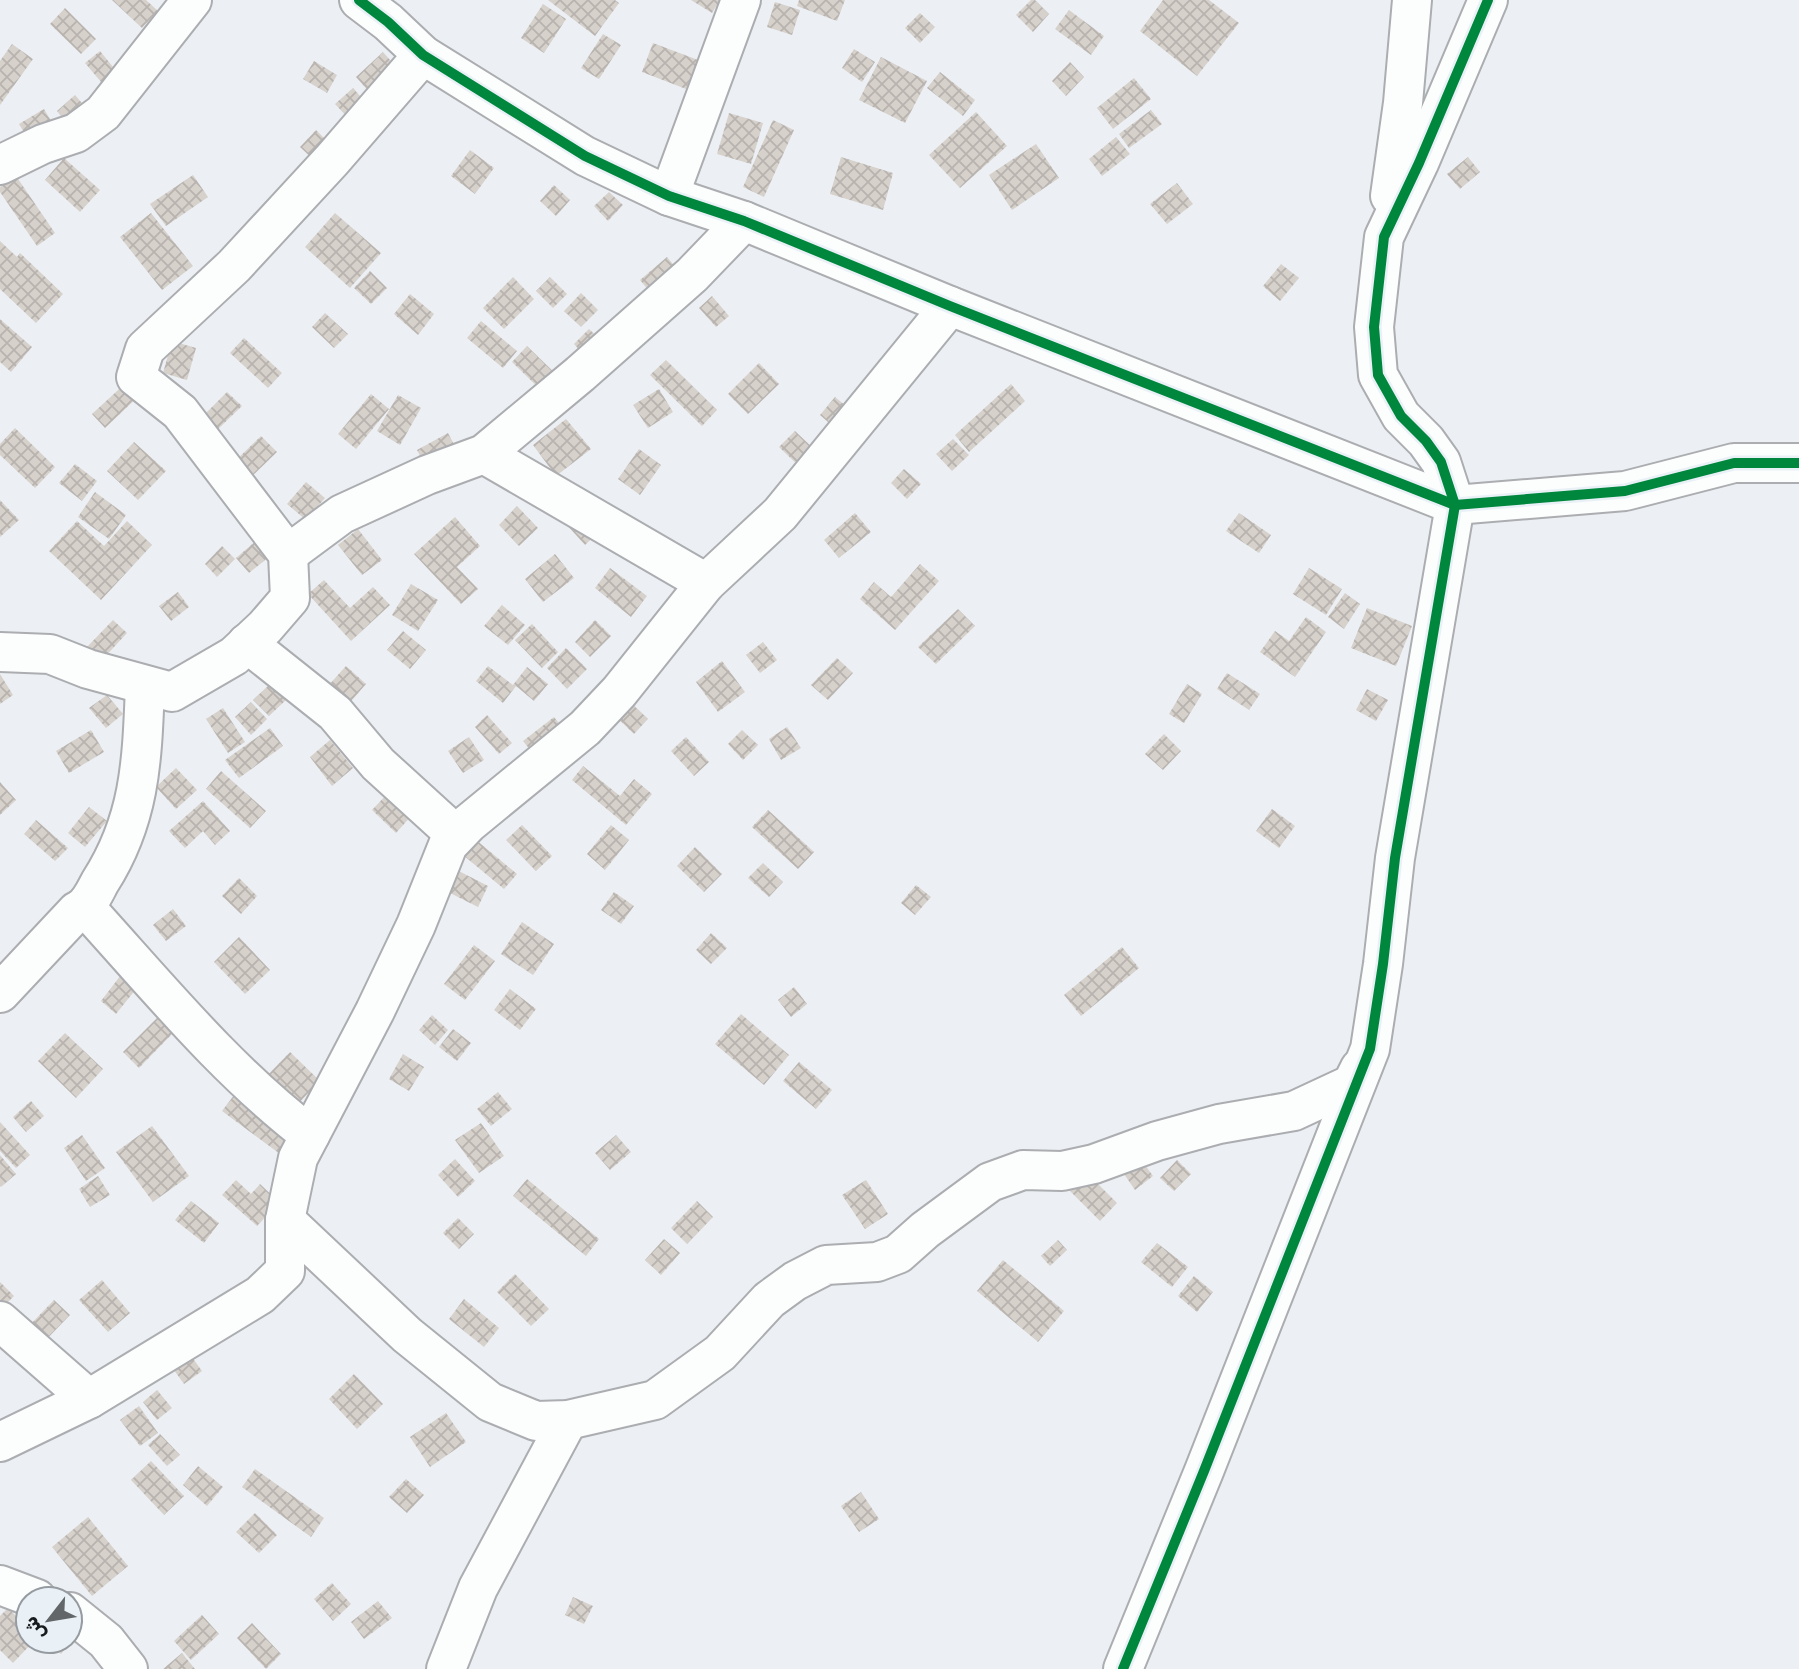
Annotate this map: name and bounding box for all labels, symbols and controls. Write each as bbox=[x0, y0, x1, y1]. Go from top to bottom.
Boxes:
north arrow bbox=[14, 1585, 84, 1655]
text: ش bbox=[19, 1612, 51, 1645]

